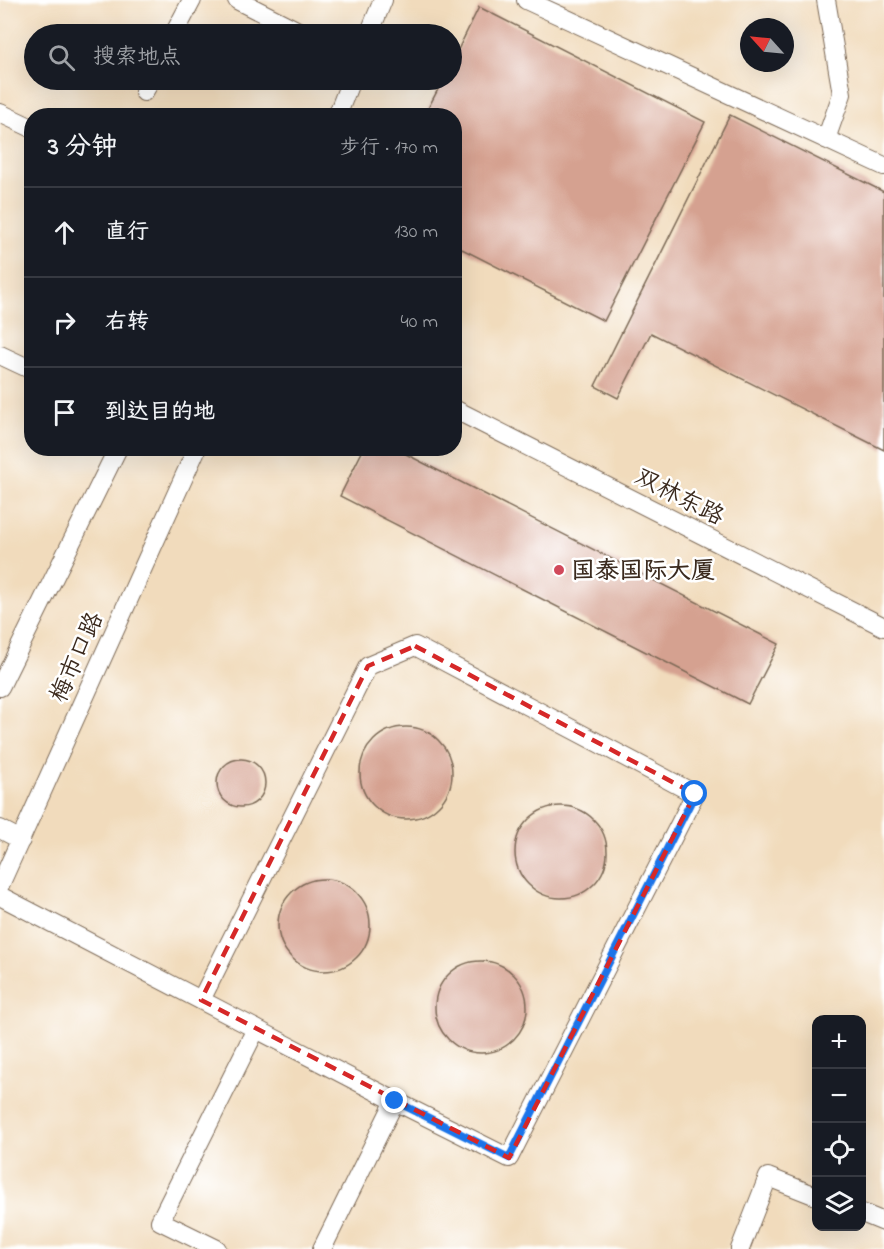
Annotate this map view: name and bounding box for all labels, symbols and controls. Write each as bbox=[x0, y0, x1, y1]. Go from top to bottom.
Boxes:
north arrow bbox=[740, 18, 794, 72]
search box bbox=[24, 24, 462, 90]
icon: search bbox=[45, 41, 78, 74]
text: 搜索地点 bbox=[93, 42, 181, 74]
text: 3 分钟 bbox=[48, 129, 117, 167]
text: 步行 · 170 m bbox=[340, 134, 438, 163]
icon: ahead bbox=[48, 216, 81, 249]
text: 直行 bbox=[105, 217, 149, 249]
text: 130 m bbox=[394, 218, 438, 247]
icon: right bbox=[48, 306, 81, 339]
text: 右转 bbox=[105, 307, 149, 339]
text: 40 m bbox=[401, 308, 438, 337]
icon: arrive bbox=[48, 396, 81, 429]
text: 到达目的地 bbox=[105, 397, 215, 429]
street label: 双林东路 bbox=[628, 461, 730, 536]
place label: 国泰国际大厦 bbox=[571, 555, 715, 590]
marker: 国泰国际大厦 bbox=[552, 563, 566, 577]
street label: 梅市口路 bbox=[43, 607, 114, 709]
route start bbox=[681, 780, 707, 806]
map controls bbox=[812, 1015, 866, 1231]
button: + bbox=[812, 1015, 866, 1069]
button: − bbox=[812, 1069, 866, 1123]
route end bbox=[381, 1087, 407, 1113]
button: locate bbox=[812, 1123, 866, 1177]
button: layers bbox=[812, 1177, 866, 1231]

